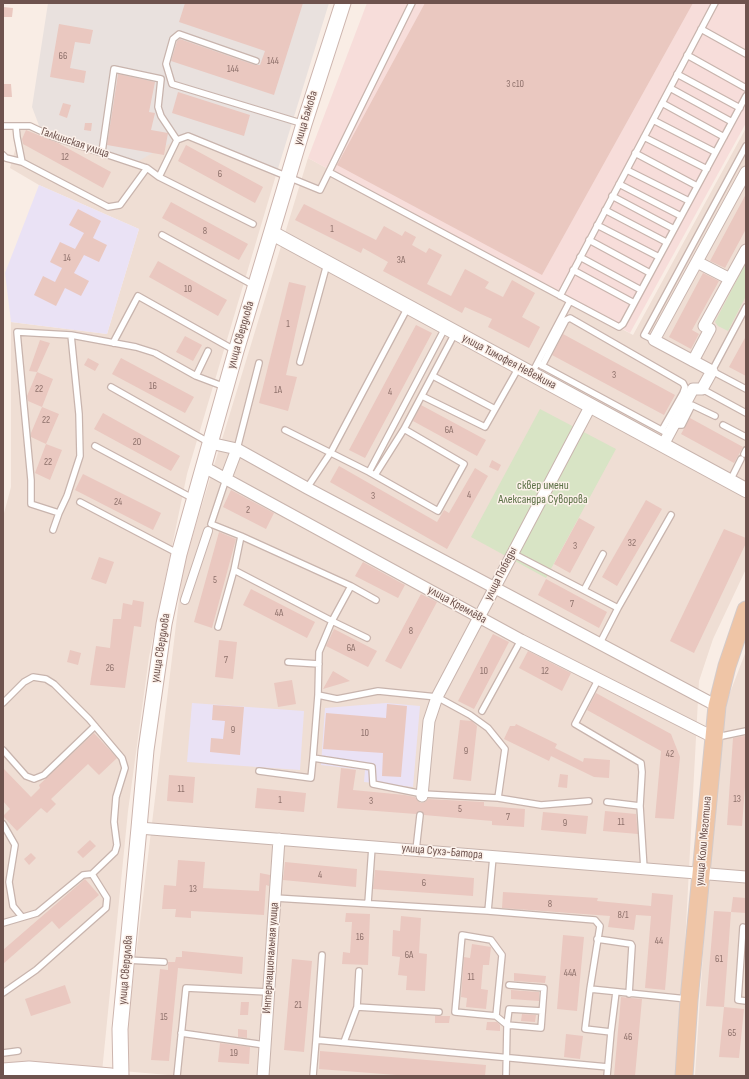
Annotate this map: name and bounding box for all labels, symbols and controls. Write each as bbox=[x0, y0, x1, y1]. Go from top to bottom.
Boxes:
house number: 66 bbox=[59, 50, 67, 62]
house number: 144 bbox=[267, 55, 279, 67]
house number: 144 bbox=[227, 63, 239, 75]
house number: 3 с10 bbox=[506, 78, 524, 90]
street label: улица Бажова bbox=[291, 89, 321, 147]
street label: Галкинская улица bbox=[39, 125, 111, 161]
house number: 12 bbox=[61, 151, 69, 163]
house number: 6 bbox=[218, 168, 222, 180]
house number: 1 bbox=[330, 223, 334, 235]
house number: 8 bbox=[203, 225, 207, 237]
house number: 14 bbox=[63, 252, 71, 264]
house number: 3А bbox=[397, 254, 405, 266]
house number: 10 bbox=[184, 283, 192, 295]
street label: улица Свердлова bbox=[224, 300, 258, 370]
house number: 1 bbox=[286, 318, 290, 330]
street label: улица Тимофея Невежина bbox=[459, 331, 559, 393]
house number: 3 bbox=[612, 369, 616, 381]
house number: 16 bbox=[149, 380, 157, 392]
house number: 22 bbox=[35, 383, 43, 395]
house number: 1А bbox=[274, 384, 282, 396]
house number: 4 bbox=[388, 386, 392, 398]
house number: 22 bbox=[42, 414, 50, 426]
house number: 6А bbox=[445, 424, 453, 436]
house number: 20 bbox=[133, 436, 141, 448]
house number: 22 bbox=[44, 456, 52, 468]
park label: сквер имени Александра Суворова bbox=[498, 479, 588, 507]
house number: 4 bbox=[467, 489, 471, 501]
house number: 3 bbox=[371, 490, 375, 502]
house number: 24 bbox=[114, 496, 122, 508]
house number: 2 bbox=[246, 504, 250, 516]
house number: 32 bbox=[628, 537, 636, 549]
house number: 3 bbox=[573, 540, 577, 552]
street label: улица Победы bbox=[481, 545, 521, 603]
house number: 5 bbox=[213, 574, 217, 586]
street label: улица Кремлёва bbox=[425, 583, 489, 627]
house number: 7 bbox=[570, 598, 574, 610]
house number: 4А bbox=[275, 607, 283, 619]
street label: улица Свердлова bbox=[148, 612, 174, 684]
house number: 8 bbox=[409, 625, 413, 637]
house number: 6А bbox=[347, 642, 355, 654]
house number: 7 bbox=[224, 654, 228, 666]
house number: 26 bbox=[106, 662, 114, 674]
house number: 10 bbox=[480, 665, 488, 677]
house number: 12 bbox=[541, 665, 549, 677]
house number: 9 bbox=[231, 724, 235, 736]
house number: 10 bbox=[361, 727, 369, 739]
house number: 9 bbox=[464, 745, 468, 757]
house number: 42 bbox=[666, 748, 674, 760]
house number: 11 bbox=[178, 783, 184, 795]
house number: 13 bbox=[733, 793, 741, 805]
house number: 1 bbox=[278, 794, 282, 806]
house number: 3 bbox=[369, 795, 373, 807]
street label: улица Коли Мяготина bbox=[693, 795, 715, 887]
house number: 5 bbox=[458, 803, 462, 815]
house number: 7 bbox=[506, 811, 510, 823]
house number: 11 bbox=[618, 816, 624, 828]
house number: 9 bbox=[563, 817, 567, 829]
street label: улица Сухэ-Батора bbox=[401, 841, 483, 863]
house number: 4 bbox=[318, 869, 322, 881]
house number: 6 bbox=[422, 877, 426, 889]
house number: 13 bbox=[189, 883, 197, 895]
house number: 8 bbox=[548, 898, 552, 910]
street label: Интернациональная улица bbox=[260, 902, 282, 1014]
house number: 8/1 bbox=[618, 909, 628, 921]
house number: 16 bbox=[356, 931, 364, 943]
street label: улица Свердлова bbox=[116, 935, 136, 1005]
house number: 44 bbox=[655, 935, 663, 947]
house number: 6А bbox=[405, 949, 413, 961]
house number: 61 bbox=[715, 953, 723, 965]
house number: 44А bbox=[564, 967, 576, 979]
house number: 11 bbox=[468, 971, 474, 983]
house number: 21 bbox=[294, 999, 302, 1011]
house number: 15 bbox=[160, 1011, 168, 1023]
house number: 65 bbox=[728, 1027, 736, 1039]
house number: 46 bbox=[624, 1031, 632, 1043]
house number: 19 bbox=[230, 1047, 238, 1059]

